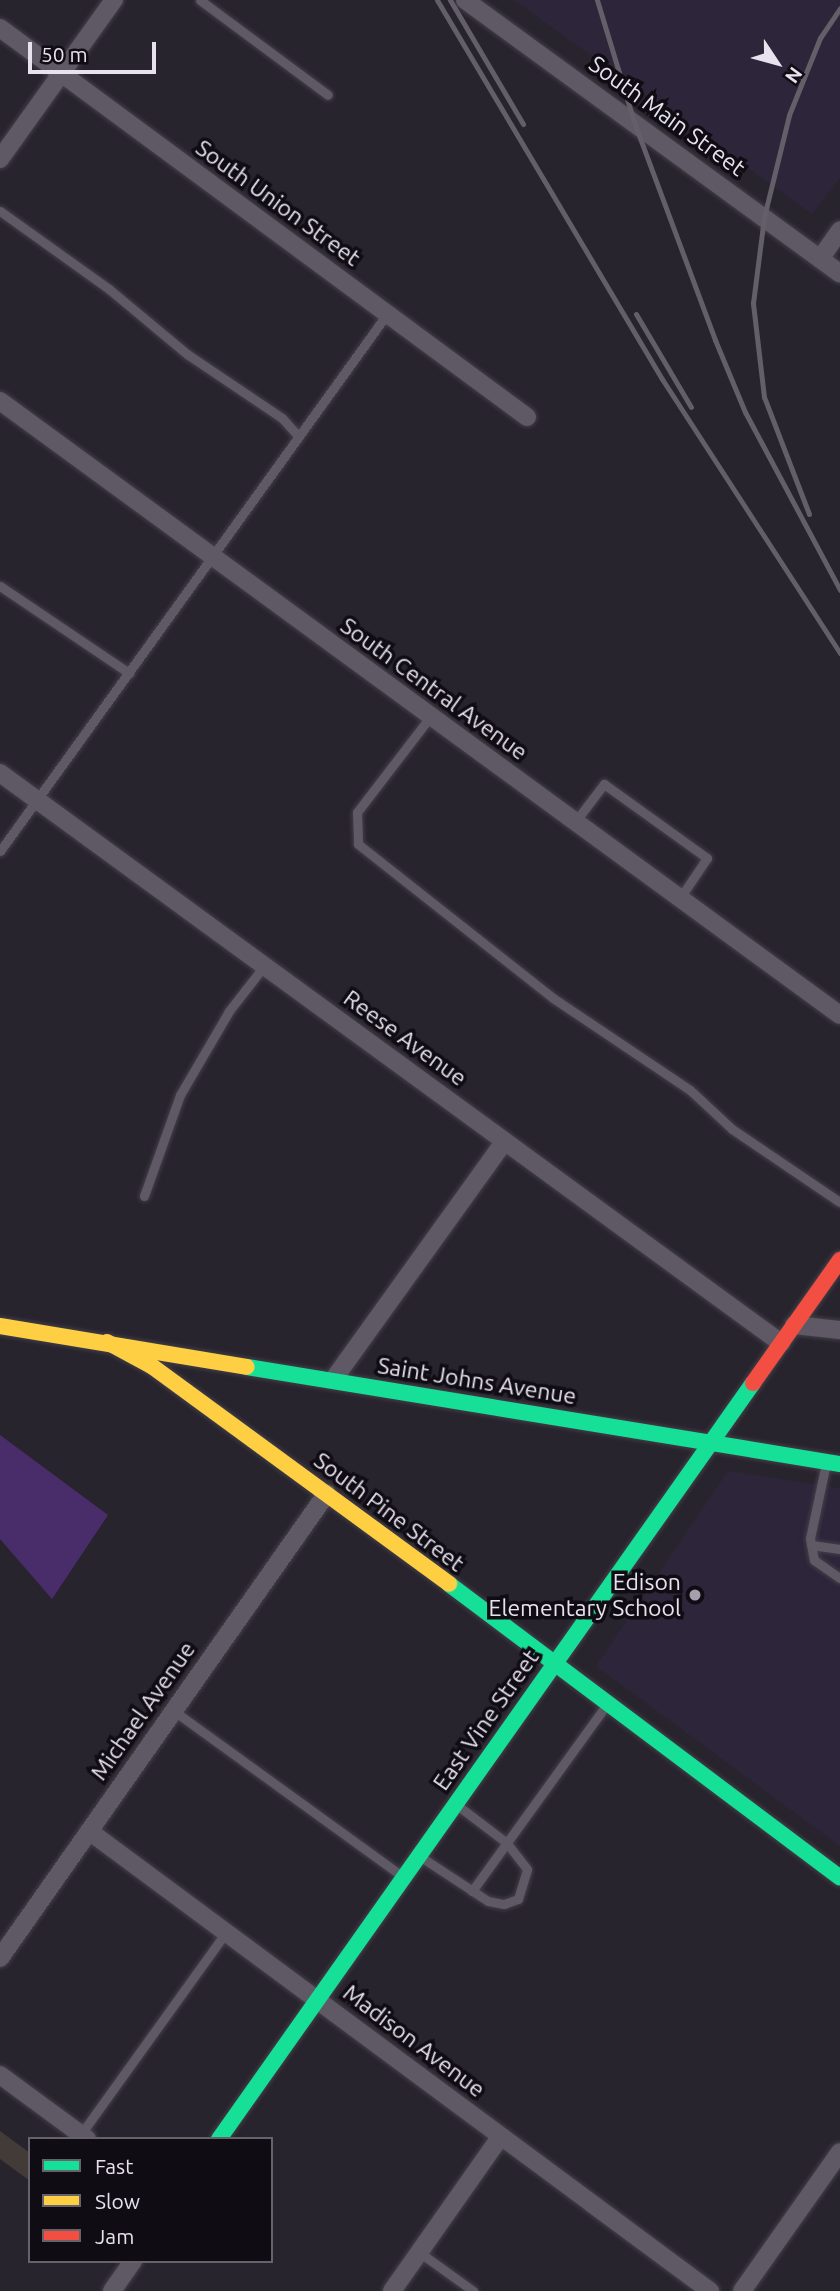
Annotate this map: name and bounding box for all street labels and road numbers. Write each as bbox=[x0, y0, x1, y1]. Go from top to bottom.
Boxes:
street label: South Main Street bbox=[584, 50, 750, 182]
street label: South Union Street bbox=[190, 134, 366, 272]
street label: South Central Avenue bbox=[335, 612, 533, 766]
street label: Reese Avenue bbox=[338, 984, 472, 1092]
street label: Saint Johns Avenue bbox=[376, 1352, 578, 1410]
street label: South Pine Street bbox=[309, 1447, 469, 1577]
street label: Michael Avenue bbox=[85, 1636, 201, 1786]
street label: East Vine Street bbox=[427, 1644, 545, 1796]
street label: Madison Avenue bbox=[338, 1979, 490, 2103]

